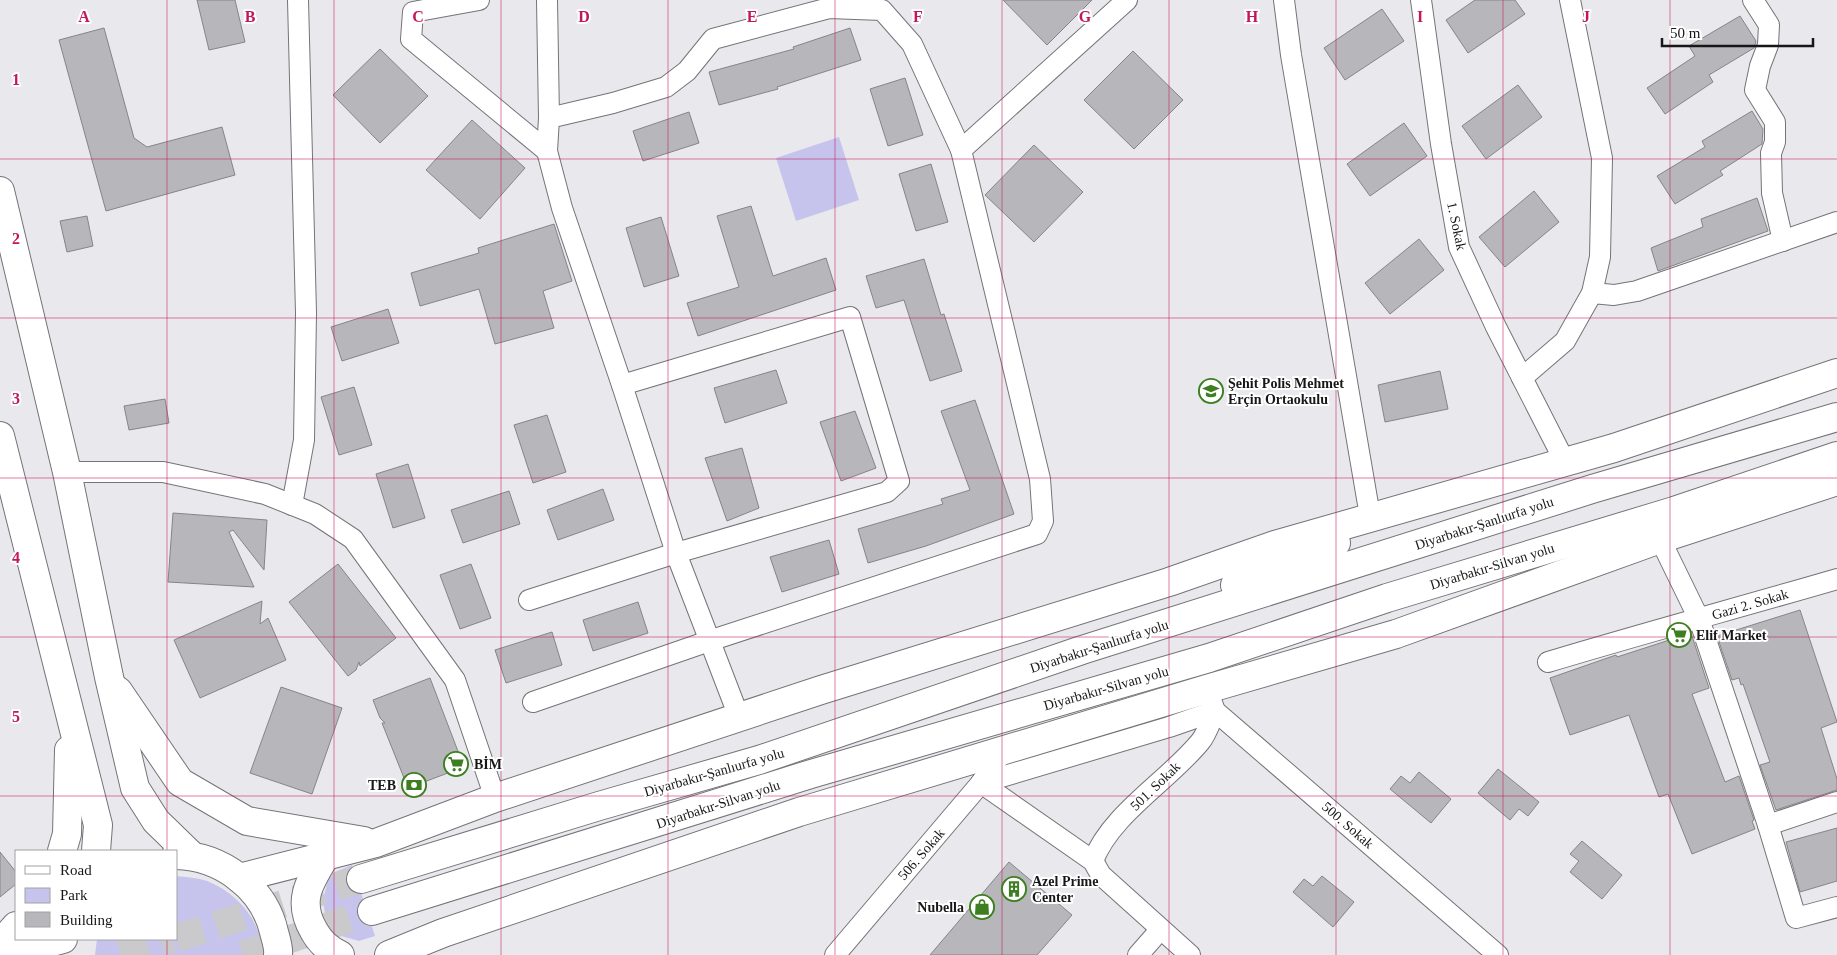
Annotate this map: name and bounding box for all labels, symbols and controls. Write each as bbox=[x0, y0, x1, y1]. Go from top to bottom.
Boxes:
text: A bbox=[78, 8, 90, 25]
text: B bbox=[245, 8, 256, 25]
text: C bbox=[412, 8, 424, 25]
text: D bbox=[578, 8, 590, 25]
text: E bbox=[747, 8, 757, 25]
text: F bbox=[913, 8, 923, 25]
text: G bbox=[1079, 8, 1092, 25]
text: H bbox=[1246, 8, 1259, 25]
text: I bbox=[1417, 8, 1423, 25]
text: J bbox=[1582, 8, 1590, 25]
scale bar bbox=[1662, 15, 1813, 47]
text: 50 m bbox=[1670, 25, 1701, 41]
text: 1 bbox=[12, 71, 20, 88]
street label: 1. Sokak bbox=[1444, 201, 1469, 252]
text: 2 bbox=[12, 230, 20, 247]
place label: Şehit Polis Mehmet Erçin Ortaokulu bbox=[1228, 376, 1344, 407]
school or university icon: Şehit Polis Mehmet Erçin Ortaokulu bbox=[1198, 378, 1224, 404]
text: 3 bbox=[12, 390, 20, 407]
street label: Diyarbakır-Şanlıurfa yolu bbox=[1413, 494, 1555, 553]
street label: Diyarbakır-Silvan yolu bbox=[1428, 540, 1556, 593]
text: 4 bbox=[12, 549, 20, 566]
street label: Gazi 2. Sokak bbox=[1710, 586, 1790, 623]
street label: Diyarbakır-Şanlıurfa yolu bbox=[1028, 617, 1170, 676]
supermarket icon: Elif Market bbox=[1666, 622, 1692, 648]
place label: Elif Market bbox=[1696, 628, 1767, 643]
street label: Diyarbakır-Silvan yolu bbox=[1042, 663, 1170, 713]
text: 5 bbox=[12, 708, 20, 725]
street label: Diyarbakır-Şanlıurfa yolu bbox=[643, 745, 786, 800]
supermarket icon: BİM bbox=[443, 751, 469, 777]
place label: BİM bbox=[474, 756, 502, 772]
street label: 501. Sokak bbox=[1127, 759, 1183, 814]
bank icon: TEB bbox=[401, 772, 427, 798]
street label: Diyarbakır-Silvan yolu bbox=[654, 777, 782, 832]
place label: TEB bbox=[368, 778, 396, 793]
street label: 500. Sokak bbox=[1319, 799, 1376, 852]
street label: 506. Sokak bbox=[895, 826, 948, 883]
legend bbox=[15, 850, 178, 940]
text: Road bbox=[60, 862, 92, 878]
place label: Azel Prime Center bbox=[1032, 874, 1098, 905]
building icon: Azel Prime Center bbox=[1001, 876, 1027, 902]
text: Park bbox=[60, 887, 88, 903]
shop icon: Nubella bbox=[969, 894, 995, 920]
place label: Nubella bbox=[917, 900, 964, 915]
text: Building bbox=[60, 912, 113, 928]

